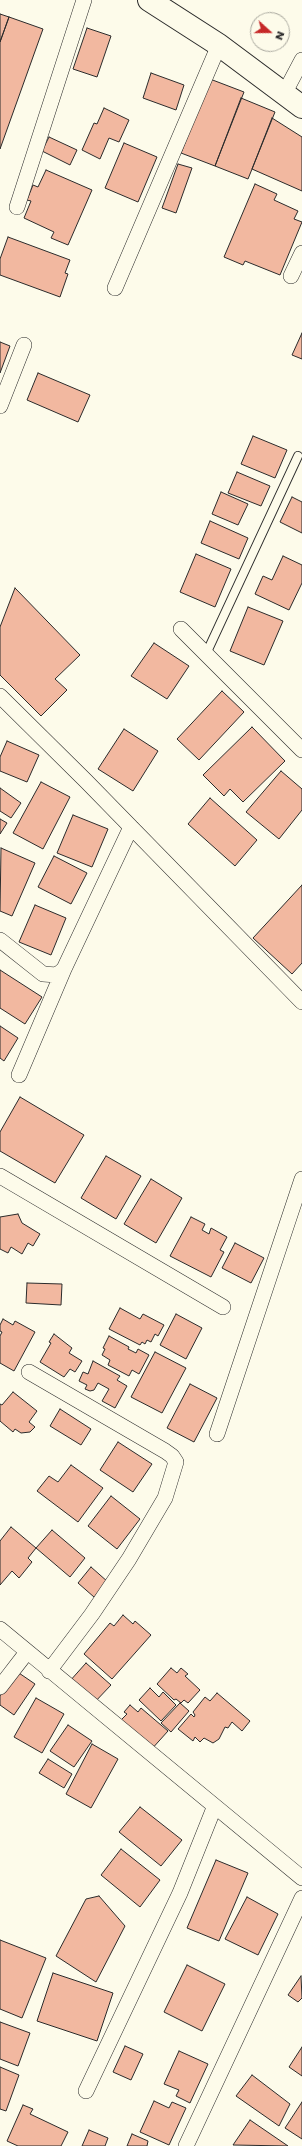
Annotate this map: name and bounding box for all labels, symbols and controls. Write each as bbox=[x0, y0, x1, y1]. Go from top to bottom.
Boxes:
north arrow bbox=[250, 12, 290, 52]
text: N bbox=[271, 29, 289, 43]

